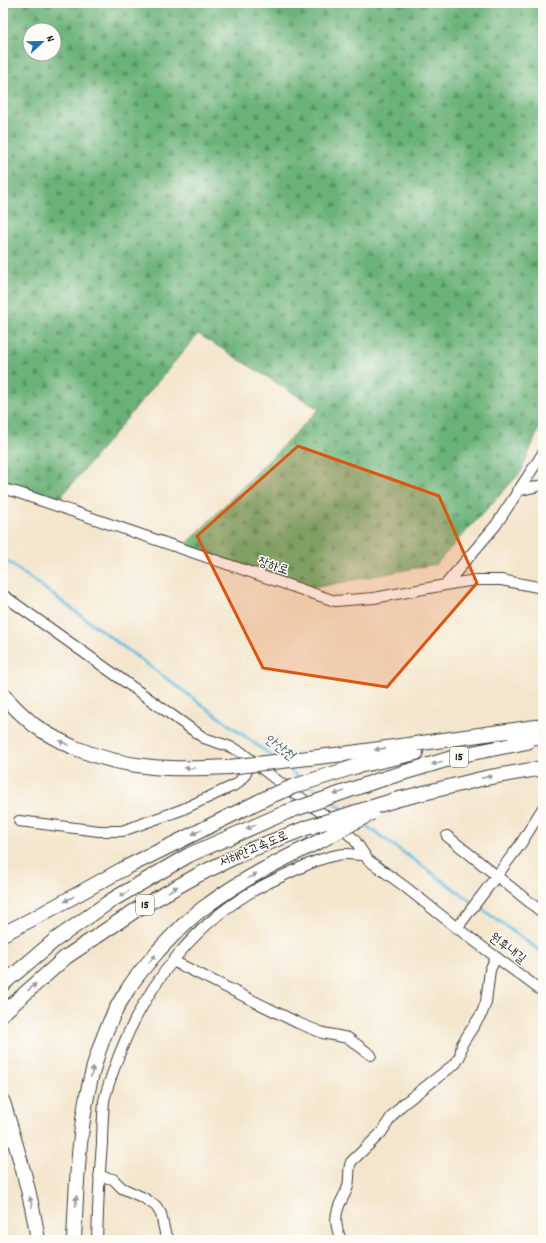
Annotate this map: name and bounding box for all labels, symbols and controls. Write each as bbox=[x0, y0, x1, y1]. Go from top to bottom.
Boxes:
north arrow bbox=[22, 22, 62, 62]
text: N bbox=[41, 33, 58, 45]
street label: 장하로 bbox=[255, 553, 291, 581]
water label: 안산천 bbox=[259, 730, 300, 767]
one-way arrow bbox=[58, 740, 69, 746]
one-way arrow bbox=[374, 746, 386, 752]
road number: 15 bbox=[450, 747, 468, 767]
one-way arrow bbox=[430, 760, 442, 766]
one-way arrow bbox=[183, 765, 196, 771]
one-way arrow bbox=[481, 774, 493, 780]
one-way arrow bbox=[333, 791, 345, 797]
one-way arrow bbox=[245, 825, 257, 831]
street label: 서해안고속도로 bbox=[217, 827, 291, 873]
one-way arrow bbox=[191, 829, 203, 836]
one-way arrow bbox=[246, 873, 257, 880]
one-way arrow bbox=[167, 886, 179, 893]
one-way arrow bbox=[118, 890, 130, 897]
one-way arrow bbox=[63, 895, 75, 902]
road number: 15 bbox=[136, 895, 154, 915]
street label: 원후내길 bbox=[485, 929, 529, 969]
one-way arrow bbox=[148, 953, 157, 964]
one-way arrow bbox=[27, 983, 38, 992]
one-way arrow bbox=[90, 1066, 96, 1079]
one-way arrow bbox=[72, 1195, 79, 1207]
one-way arrow bbox=[28, 1196, 34, 1208]

